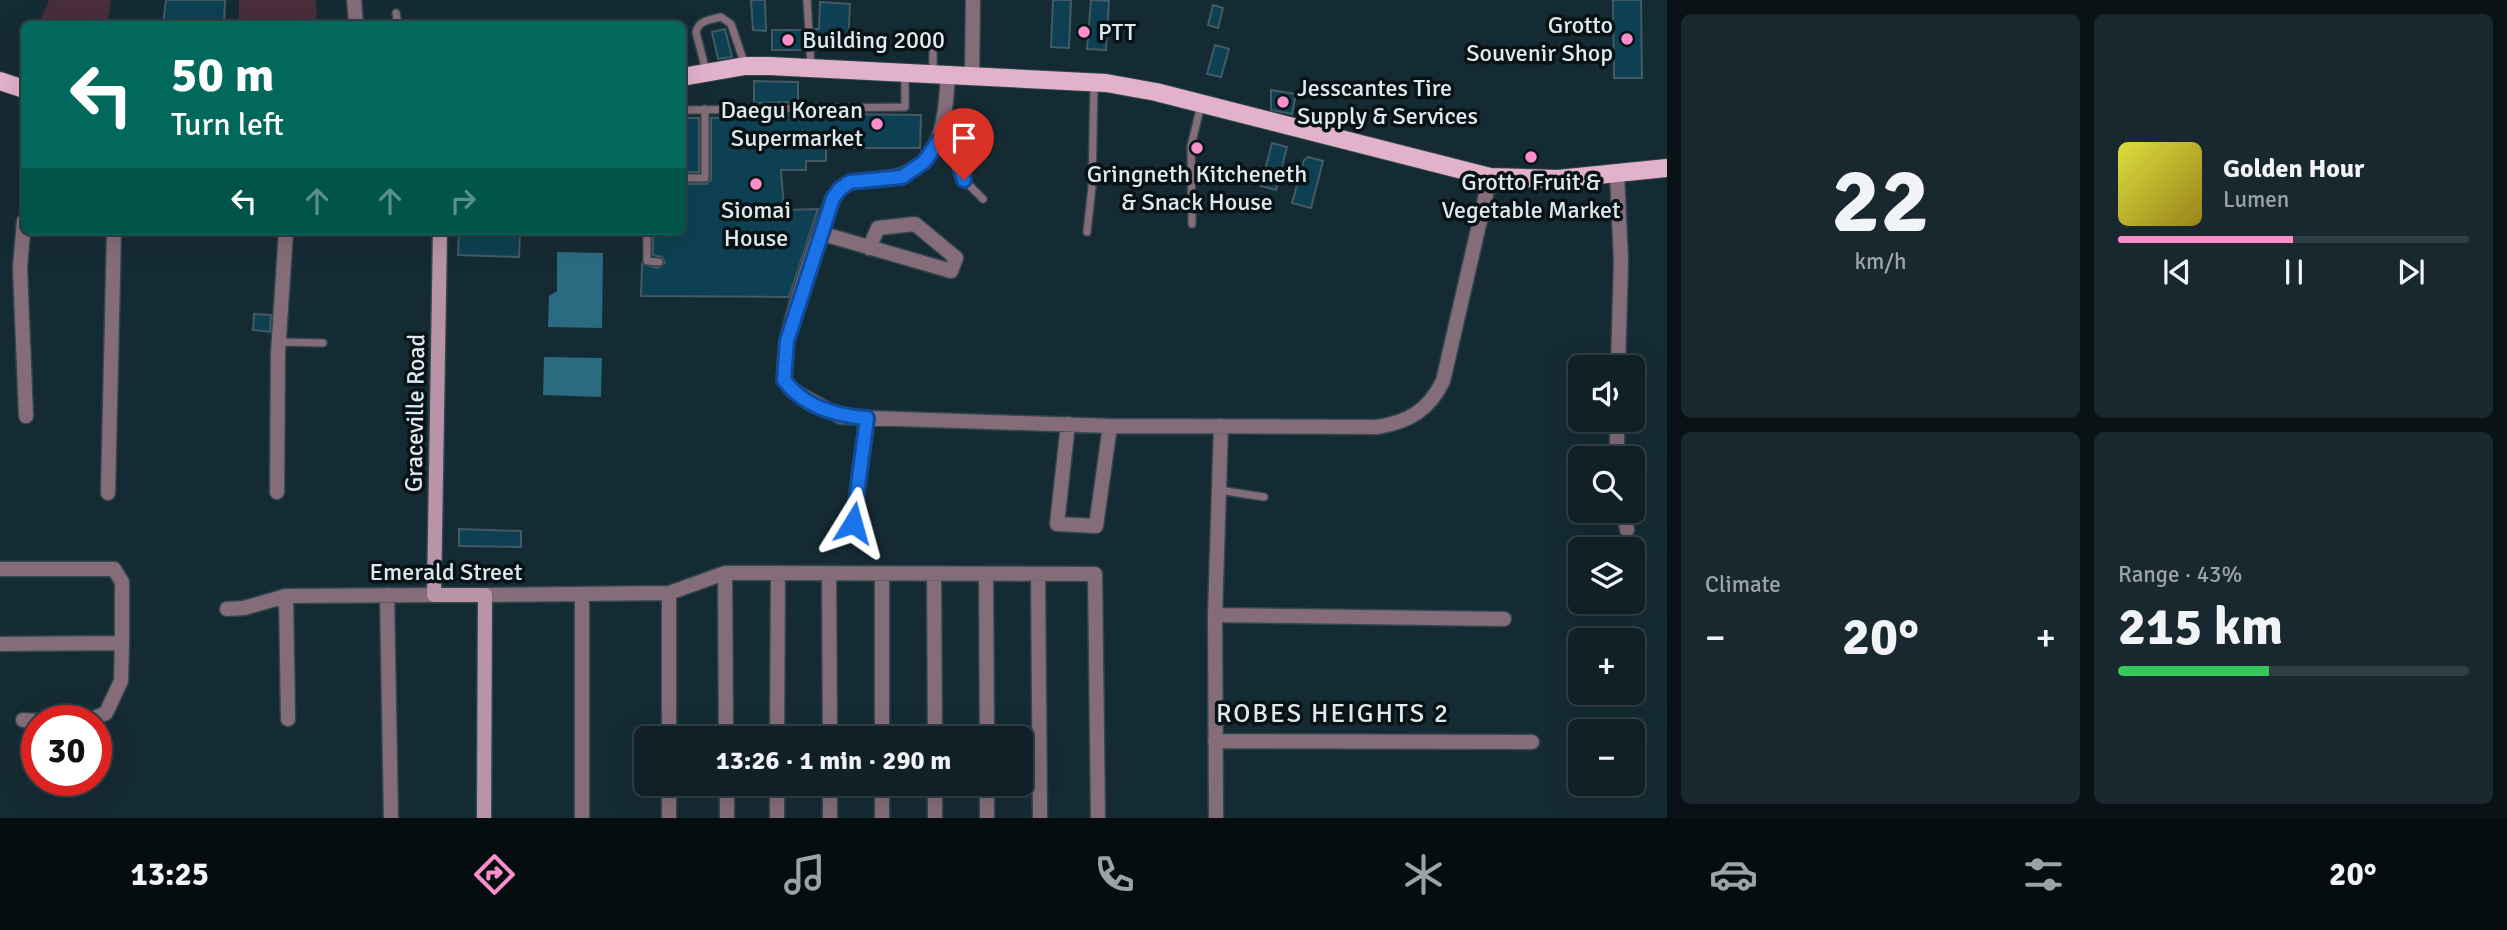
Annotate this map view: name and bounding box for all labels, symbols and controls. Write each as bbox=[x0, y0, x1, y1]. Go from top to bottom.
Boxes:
place label: Grotto Souvenir Shop bbox=[1466, 10, 1613, 68]
place label: PTT bbox=[1098, 17, 1136, 47]
marker: PTT bbox=[1076, 24, 1092, 40]
place label: Building 2000 bbox=[802, 25, 945, 55]
marker: Grotto Souvenir Shop bbox=[1619, 31, 1635, 47]
marker: Building 2000 bbox=[780, 32, 796, 48]
text: 50 m bbox=[171, 45, 274, 105]
icon: left bbox=[56, 49, 147, 140]
place label: Jesscantes Tire Supply & Services bbox=[1297, 73, 1478, 131]
marker: Jesscantes Tire Supply & Services bbox=[1275, 94, 1291, 110]
place label: Daegu Korean Supermarket bbox=[720, 95, 863, 153]
text: Turn left bbox=[171, 105, 284, 144]
pin bbox=[934, 108, 994, 180]
marker: Daegu Korean Supermarket bbox=[869, 116, 885, 132]
icon: arrive bbox=[945, 119, 983, 157]
marker: Gringneth Kitcheneth & Snack House bbox=[1189, 140, 1205, 156]
text: 22 bbox=[1831, 145, 1930, 258]
marker: Grotto Fruit & Vegetable Market bbox=[1523, 149, 1539, 165]
text: Golden Hour bbox=[2223, 153, 2364, 185]
place label: Gringneth Kitcheneth & Snack House bbox=[1087, 159, 1307, 217]
place label: Grotto Fruit & Vegetable Market bbox=[1442, 167, 1620, 225]
marker: Siomai House bbox=[748, 176, 764, 192]
icon: left bbox=[225, 182, 263, 220]
icon: ahead bbox=[298, 182, 336, 220]
icon: ahead bbox=[371, 182, 409, 220]
icon: right bbox=[444, 182, 482, 220]
text: Lumen bbox=[2223, 185, 2289, 214]
place label: Siomai House bbox=[721, 195, 791, 253]
text: km/h bbox=[1854, 247, 1907, 276]
icon: previous bbox=[2158, 253, 2196, 291]
icon: pause bbox=[2275, 253, 2313, 291]
icon: next bbox=[2392, 253, 2430, 291]
street label: Graceville Road bbox=[399, 334, 431, 492]
map controls bbox=[1568, 355, 1645, 796]
button: sound bbox=[1568, 355, 1645, 432]
button: search bbox=[1568, 446, 1645, 523]
position arrow bbox=[816, 486, 890, 560]
button: layers bbox=[1568, 537, 1645, 614]
street label: Emerald Street bbox=[370, 557, 522, 587]
text: Range · 43% bbox=[2118, 560, 2242, 589]
text: Climate bbox=[1705, 570, 1781, 599]
text: 215 km bbox=[2118, 595, 2283, 659]
text: 20° bbox=[1842, 605, 1919, 669]
text: − bbox=[1705, 614, 1726, 661]
text: + bbox=[2035, 614, 2056, 661]
button: + bbox=[1568, 628, 1645, 705]
district label: ROBES HEIGHTS 2 bbox=[1216, 698, 1450, 730]
speed limit sign: 30 bbox=[21, 705, 112, 796]
button: − bbox=[1568, 719, 1645, 796]
text: 13:26 · 1 min · 290 m bbox=[716, 745, 951, 777]
icon: directions bbox=[470, 850, 519, 899]
icon: music bbox=[780, 850, 829, 899]
icon: phone bbox=[1090, 850, 1139, 899]
icon: climate bbox=[1399, 850, 1448, 899]
icon: car bbox=[1709, 850, 1758, 899]
icon: filters bbox=[2019, 850, 2068, 899]
text: 13:25 bbox=[130, 855, 209, 894]
text: 20° bbox=[2329, 855, 2376, 894]

